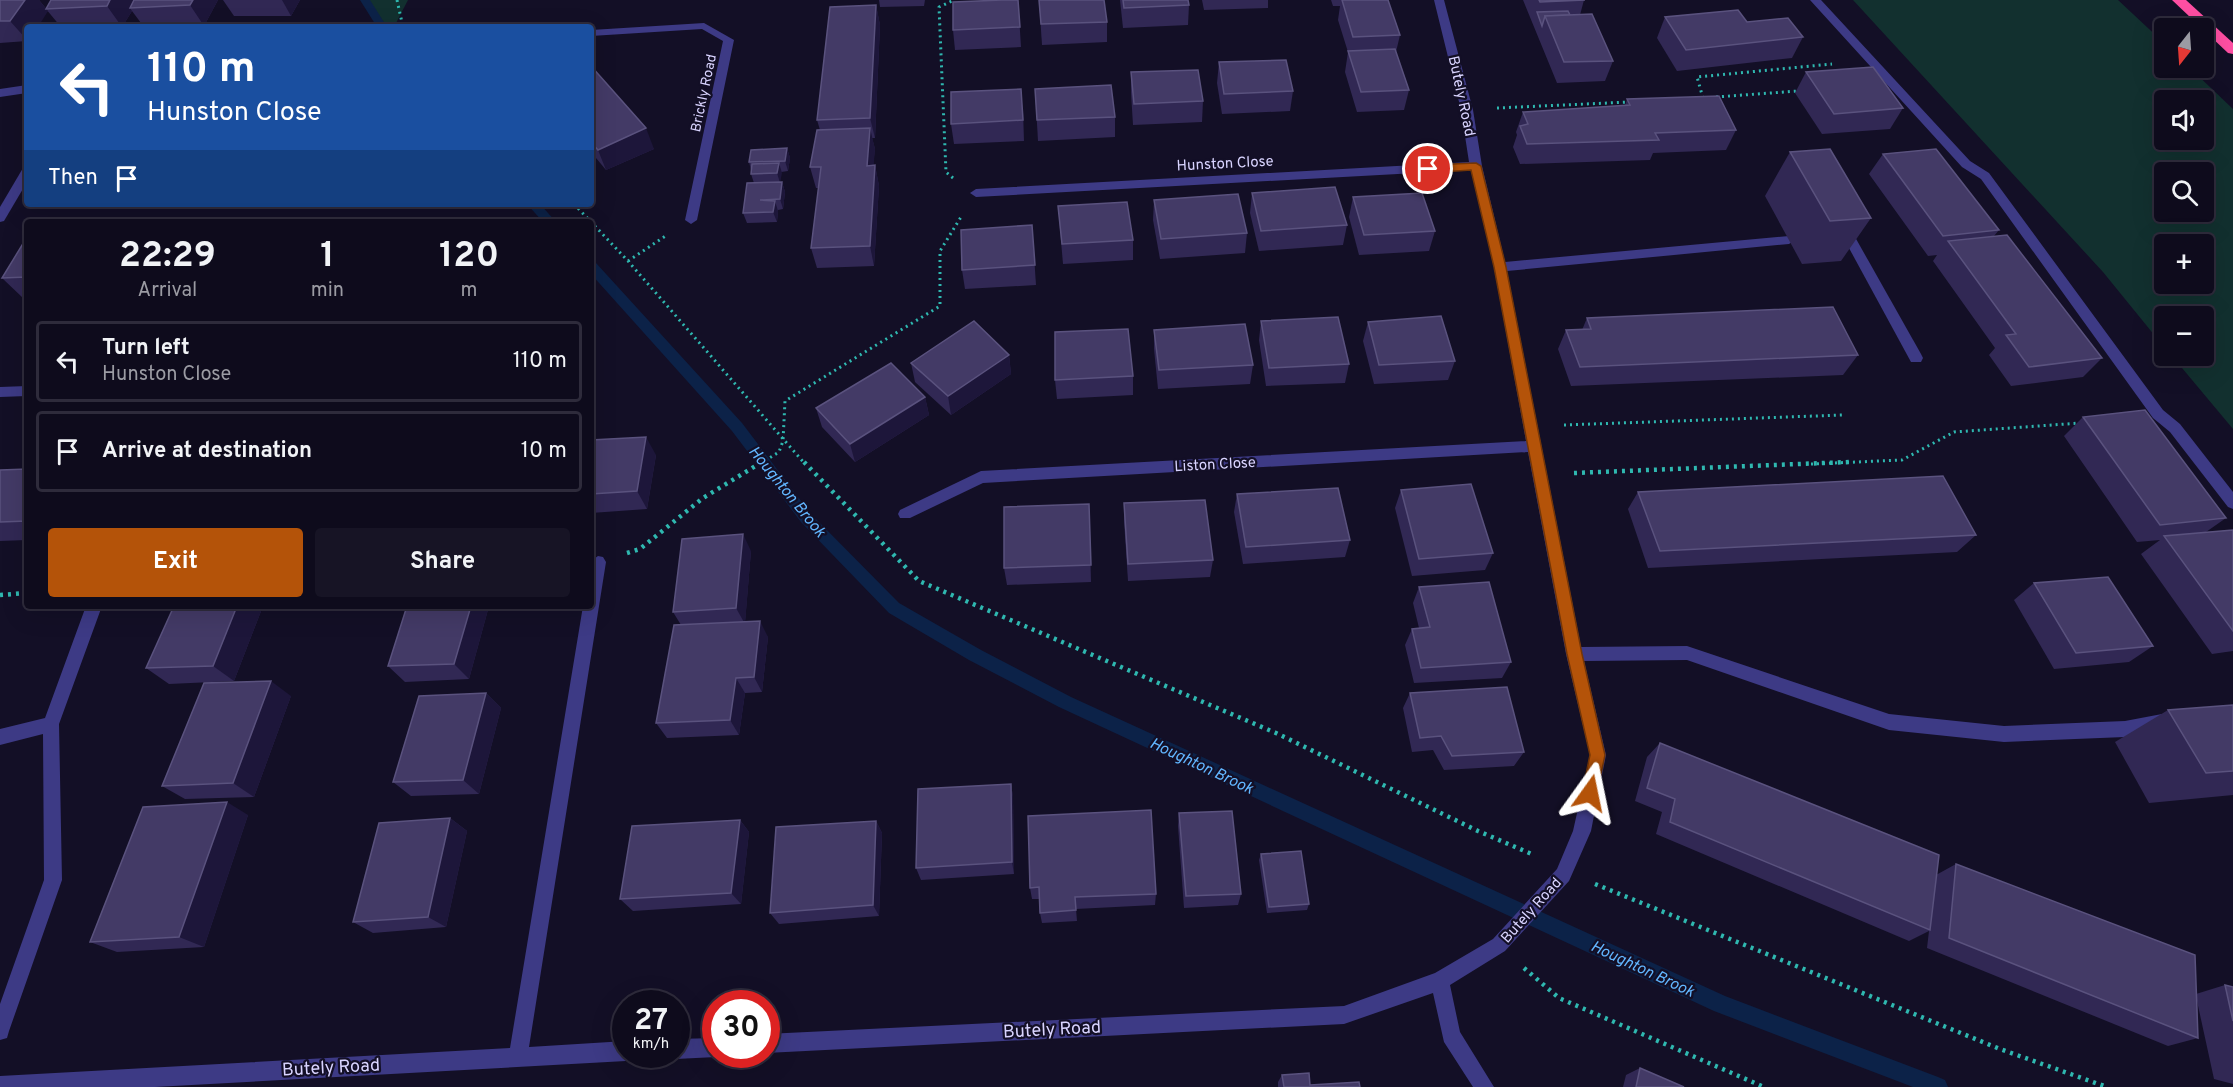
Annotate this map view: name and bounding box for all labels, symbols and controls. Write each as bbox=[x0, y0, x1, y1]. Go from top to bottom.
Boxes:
north arrow bbox=[2154, 18, 2214, 78]
map controls bbox=[2154, 18, 2214, 366]
text: 110 m bbox=[147, 44, 256, 97]
icon: left bbox=[48, 48, 126, 126]
street label: Brickly Road bbox=[688, 53, 721, 134]
street label: Butely Road bbox=[1443, 54, 1478, 138]
button: sound bbox=[2154, 90, 2214, 150]
text: Hunston Close bbox=[147, 96, 322, 130]
pin bbox=[1402, 143, 1453, 194]
street label: Hunston Close bbox=[1176, 152, 1274, 177]
icon: arrive bbox=[1411, 152, 1444, 185]
icon: arrive bbox=[110, 162, 143, 195]
button: search bbox=[2154, 162, 2214, 222]
text: Then bbox=[48, 165, 98, 192]
text: 22:29 bbox=[119, 234, 216, 280]
text: 1 bbox=[320, 234, 335, 280]
text: 120 bbox=[439, 234, 499, 280]
button: + bbox=[2154, 234, 2214, 294]
text: Arrival bbox=[138, 278, 197, 304]
text: min bbox=[311, 278, 344, 304]
text: m bbox=[461, 278, 477, 304]
button: − bbox=[2154, 306, 2214, 366]
text: Turn left bbox=[102, 335, 190, 362]
icon: left bbox=[51, 345, 84, 378]
text: 110 m bbox=[513, 348, 567, 375]
text: Hunston Close bbox=[102, 362, 231, 388]
icon: arrive bbox=[51, 435, 84, 468]
text: Arrive at destination bbox=[102, 438, 312, 465]
text: 10 m bbox=[521, 438, 567, 465]
water label: Houghton Brook bbox=[743, 442, 830, 543]
street label: Liston Close bbox=[1174, 454, 1256, 477]
button: Exit bbox=[48, 528, 303, 597]
button: Share bbox=[315, 528, 570, 597]
water label: Houghton Brook bbox=[1146, 734, 1257, 800]
position arrow bbox=[1558, 761, 1622, 825]
street label: Butely Road bbox=[1498, 874, 1567, 948]
water label: Houghton Brook bbox=[1587, 937, 1698, 1003]
speed limit sign: 30 bbox=[702, 990, 780, 1068]
text: 27 bbox=[634, 1003, 668, 1040]
street label: Butely Road bbox=[1002, 1016, 1102, 1045]
text: km/h bbox=[633, 1035, 669, 1054]
street label: Butely Road bbox=[281, 1054, 381, 1083]

